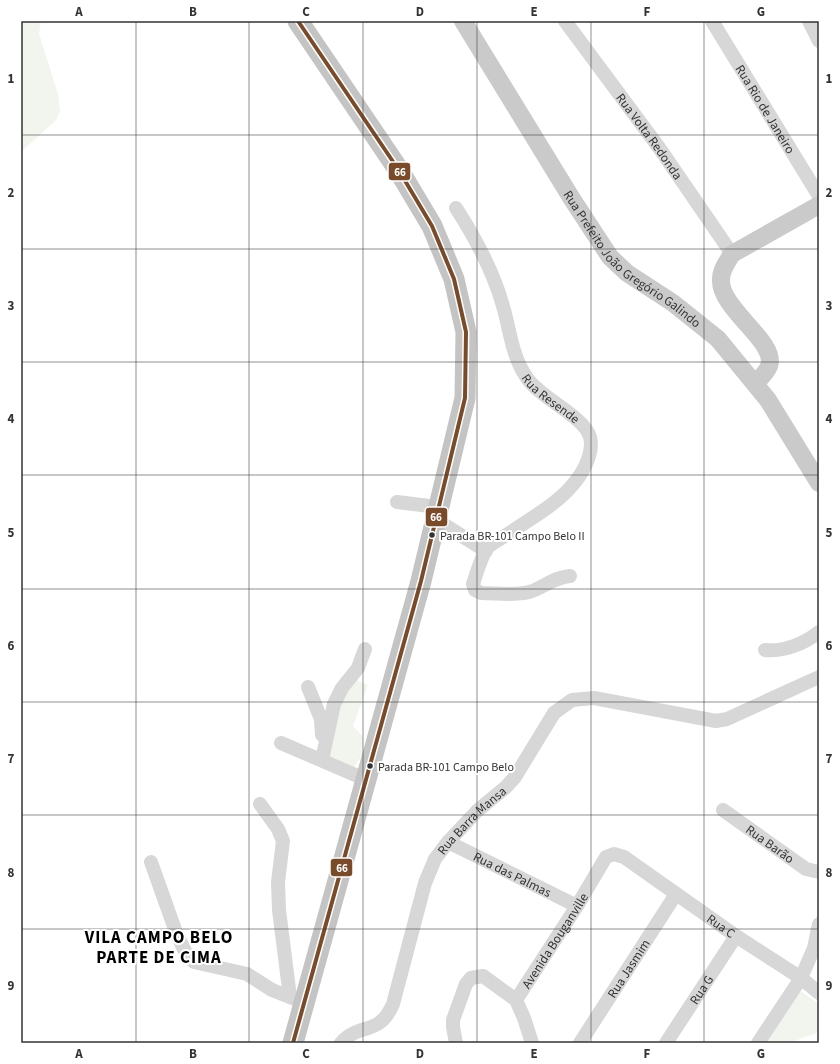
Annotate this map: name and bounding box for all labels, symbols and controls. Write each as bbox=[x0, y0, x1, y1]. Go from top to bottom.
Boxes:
text: A bbox=[74, 3, 83, 21]
text: B bbox=[189, 3, 197, 21]
text: C bbox=[302, 3, 310, 21]
text: D bbox=[416, 3, 424, 21]
text: E bbox=[530, 3, 538, 21]
text: F bbox=[644, 3, 651, 21]
text: G bbox=[757, 3, 765, 21]
street label: Rua Rio de Janeiro bbox=[731, 62, 799, 157]
text: 1 bbox=[8, 70, 15, 88]
text: 1 bbox=[826, 70, 833, 88]
street label: Rua Volta Redonda bbox=[612, 90, 686, 183]
line badge: 66 bbox=[388, 162, 411, 181]
text: 66 bbox=[394, 165, 406, 180]
text: 2 bbox=[8, 184, 15, 202]
text: 2 bbox=[826, 184, 833, 202]
street label: Rua Prefeito João Gregório Galindo bbox=[559, 187, 704, 332]
text: 3 bbox=[8, 297, 15, 315]
text: 3 bbox=[826, 297, 833, 315]
street label: Rua Resende bbox=[517, 371, 583, 428]
text: 4 bbox=[8, 410, 15, 428]
text: 4 bbox=[826, 410, 833, 428]
line badge: 66 bbox=[425, 507, 448, 527]
text: 66 bbox=[430, 510, 442, 525]
text: 5 bbox=[8, 524, 15, 542]
text: 5 bbox=[826, 524, 833, 542]
place label: Parada BR-101 Campo Belo II bbox=[440, 528, 585, 545]
marker: Parada BR-101 Campo Belo II bbox=[427, 530, 437, 540]
text: 6 bbox=[8, 637, 15, 655]
text: 6 bbox=[826, 637, 833, 655]
text: 7 bbox=[8, 750, 15, 768]
text: 7 bbox=[826, 750, 833, 768]
place label: Parada BR-101 Campo Belo bbox=[378, 759, 514, 776]
marker: Parada BR-101 Campo Belo bbox=[365, 761, 375, 771]
street label: Rua Barra Mansa bbox=[433, 782, 510, 859]
street label: Rua Barão bbox=[742, 821, 798, 868]
street label: Rua das Palmas bbox=[470, 848, 555, 902]
line badge: 66 bbox=[330, 858, 353, 877]
text: 66 bbox=[336, 861, 348, 876]
text: 8 bbox=[8, 864, 15, 882]
text: 8 bbox=[826, 864, 833, 882]
street label: Avenida Bouganville bbox=[518, 890, 593, 992]
street label: Rua C bbox=[703, 910, 739, 943]
district label: VILA CAMPO BELO PARTE DE CIMA bbox=[84, 926, 233, 970]
street label: Rua Jasmim bbox=[603, 936, 655, 1002]
street label: Rua G bbox=[686, 972, 718, 1008]
text: 9 bbox=[8, 977, 15, 995]
text: 9 bbox=[826, 977, 833, 995]
text: A bbox=[74, 1045, 83, 1063]
text: B bbox=[189, 1045, 197, 1063]
text: C bbox=[302, 1045, 310, 1063]
text: D bbox=[416, 1045, 424, 1063]
text: E bbox=[530, 1045, 538, 1063]
text: F bbox=[644, 1045, 651, 1063]
text: G bbox=[757, 1045, 765, 1063]

